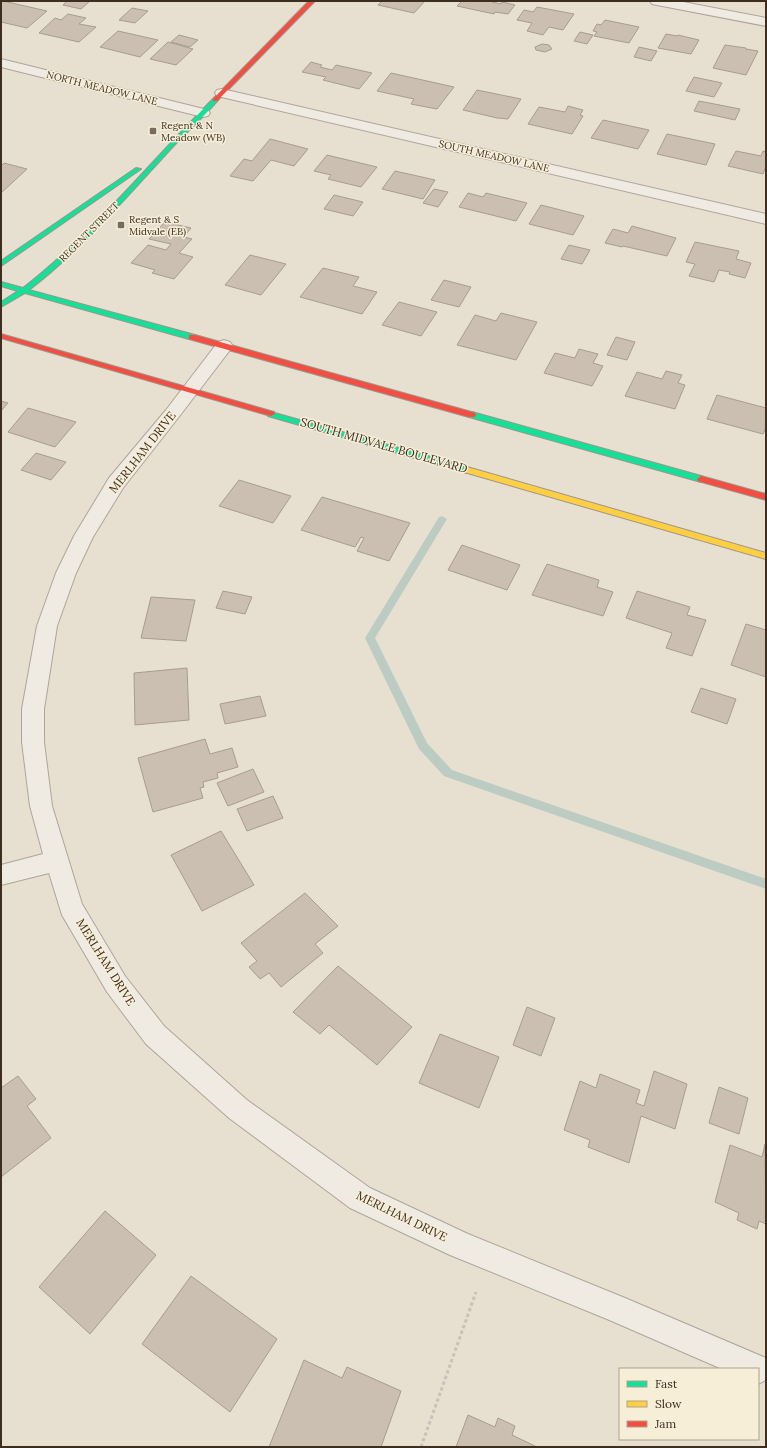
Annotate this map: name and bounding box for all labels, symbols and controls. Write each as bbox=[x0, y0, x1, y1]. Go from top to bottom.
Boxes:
street label: NORTH MEADOW LANE bbox=[45, 68, 159, 108]
place label: Regent & N Meadow (WB) bbox=[161, 119, 225, 144]
marker: Regent & N Meadow (WB) bbox=[148, 126, 158, 136]
street label: SOUTH MEADOW LANE bbox=[437, 137, 551, 175]
street label: REGENT STREET bbox=[56, 199, 122, 265]
place label: Regent & S Midvale (EB) bbox=[129, 213, 186, 238]
marker: Regent & S Midvale (EB) bbox=[116, 220, 126, 230]
street label: MERLHAM DRIVE bbox=[105, 408, 179, 496]
street label: SOUTH MIDVALE BOULEVARD bbox=[299, 414, 469, 476]
street label: MERLHAM DRIVE bbox=[73, 916, 139, 1008]
street label: MERLHAM DRIVE bbox=[354, 1187, 450, 1245]
legend bbox=[619, 1368, 759, 1440]
text: Fast bbox=[655, 1376, 678, 1391]
text: Slow bbox=[655, 1396, 682, 1411]
text: Jam bbox=[654, 1416, 676, 1431]

